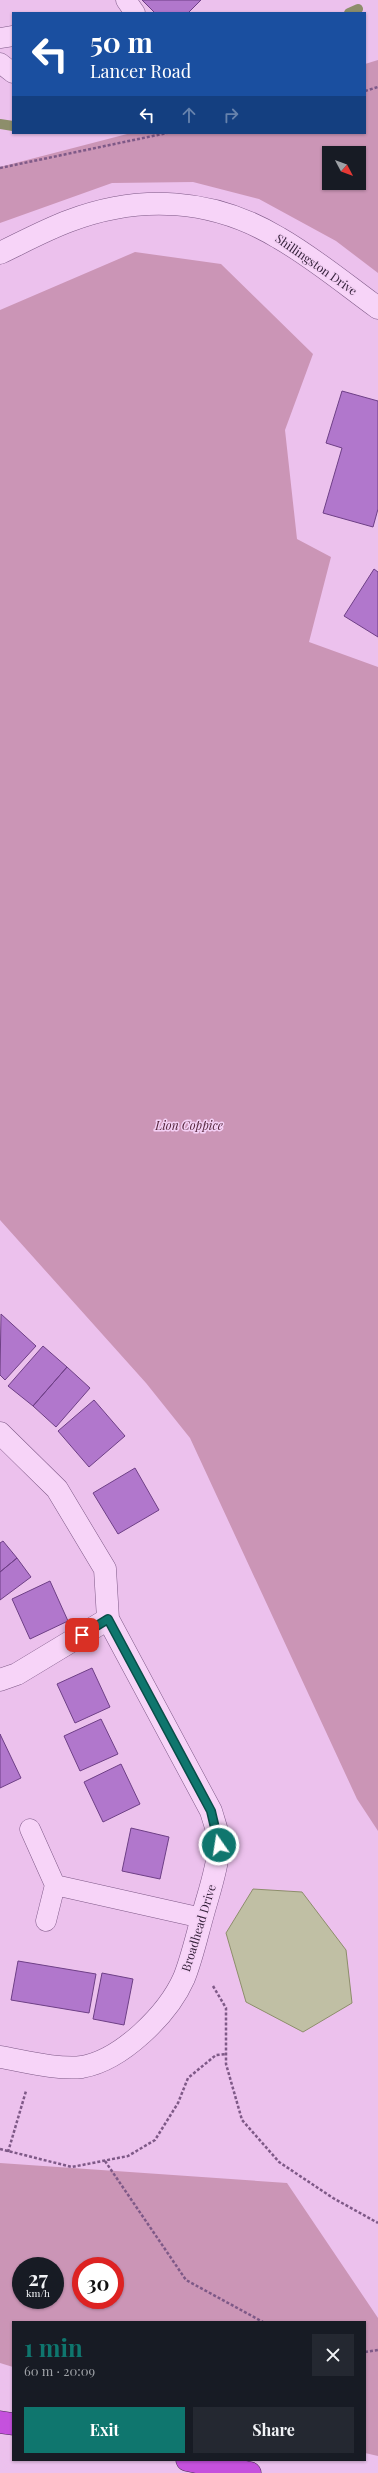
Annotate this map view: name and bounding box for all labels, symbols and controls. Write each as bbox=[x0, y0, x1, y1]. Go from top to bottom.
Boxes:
text: 50 m bbox=[90, 23, 153, 60]
icon: left bbox=[24, 28, 76, 80]
text: Lancer Road bbox=[90, 59, 191, 83]
icon: left bbox=[136, 104, 158, 126]
icon: ahead bbox=[178, 104, 200, 126]
icon: right bbox=[220, 104, 242, 126]
north arrow bbox=[322, 146, 366, 190]
map controls bbox=[322, 146, 366, 190]
street label: Shillingston Drive bbox=[272, 230, 361, 298]
park label: Lion Coppice bbox=[154, 1117, 223, 1133]
pin bbox=[65, 1618, 99, 1652]
icon: arrive bbox=[71, 1624, 93, 1646]
position arrow bbox=[198, 1824, 240, 1866]
street label: Broadhead Drive bbox=[177, 1882, 219, 1973]
speed limit sign: 30 bbox=[72, 2257, 124, 2309]
text: 27 bbox=[28, 2264, 48, 2291]
text: km/h bbox=[26, 2286, 50, 2300]
text: 1 min bbox=[24, 2331, 83, 2363]
button: close bbox=[312, 2334, 354, 2376]
text: 60 m · 20:09 bbox=[24, 2362, 95, 2379]
button: Exit bbox=[24, 2407, 185, 2453]
button: Share bbox=[193, 2407, 354, 2453]

